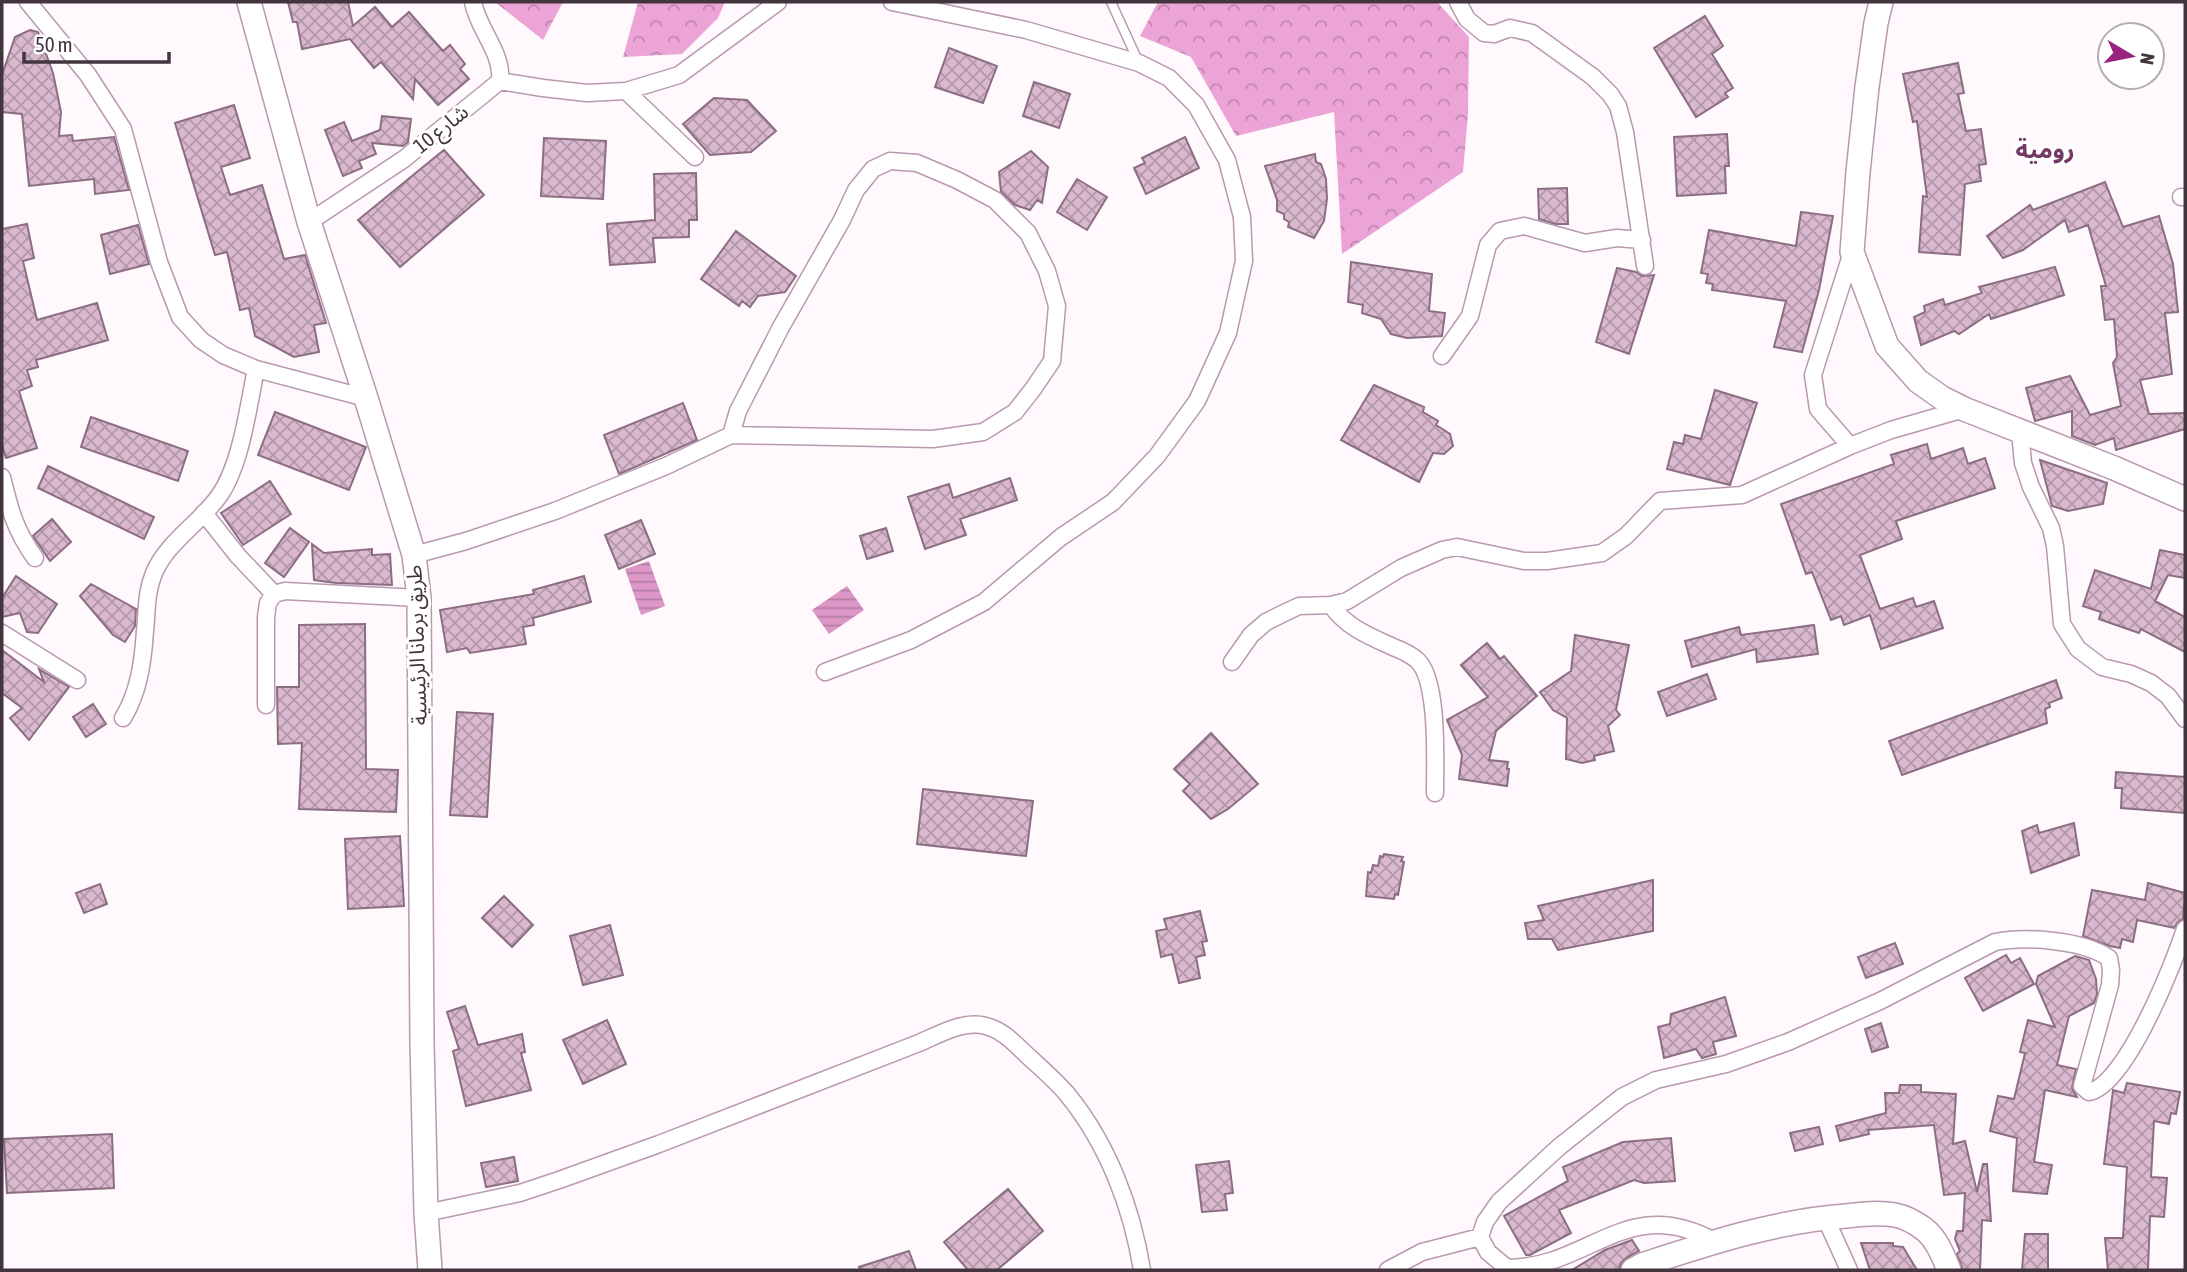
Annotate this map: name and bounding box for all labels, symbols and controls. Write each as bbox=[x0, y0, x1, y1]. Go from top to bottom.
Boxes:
scale bar bbox=[24, 21, 170, 65]
north arrow bbox=[2096, 21, 2166, 91]
text: 50 m bbox=[35, 32, 73, 56]
text: N bbox=[2136, 52, 2160, 66]
street label: شارع 10 bbox=[408, 99, 475, 161]
district label: رومية bbox=[2016, 136, 2074, 164]
street label: طريق برمانا الرئيسية bbox=[401, 564, 433, 726]

